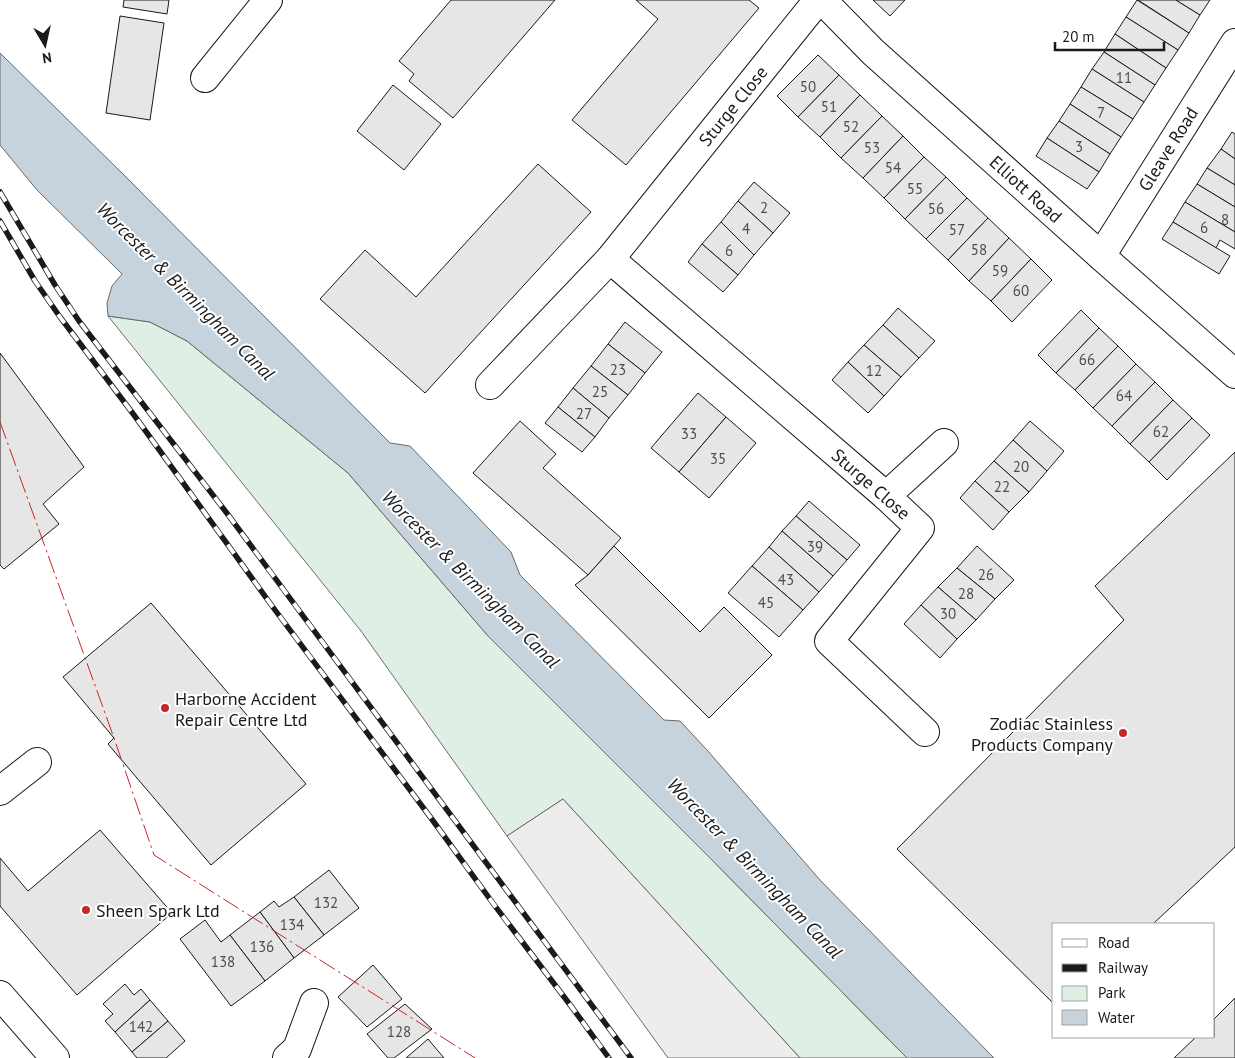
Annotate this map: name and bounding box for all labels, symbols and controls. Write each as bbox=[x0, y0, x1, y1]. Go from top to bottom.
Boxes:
north arrow bbox=[20, 20, 70, 70]
scale bar bbox=[1055, 20, 1164, 52]
text: 20 m bbox=[1062, 27, 1095, 46]
text: N bbox=[41, 48, 53, 67]
street label: Sturge Close bbox=[694, 61, 772, 151]
house number: 11 bbox=[1116, 68, 1132, 87]
house number: 50 bbox=[800, 77, 816, 96]
house number: 51 bbox=[821, 97, 837, 116]
house number: 7 bbox=[1097, 103, 1105, 122]
street label: Gleave Road bbox=[1133, 103, 1203, 195]
house number: 52 bbox=[843, 117, 859, 136]
house number: 3 bbox=[1075, 137, 1083, 156]
house number: 53 bbox=[864, 138, 880, 157]
street label: Elliott Road bbox=[985, 150, 1067, 228]
house number: 54 bbox=[885, 158, 901, 177]
house number: 55 bbox=[907, 179, 923, 198]
water label: Worcester & Birmingham Canal bbox=[92, 197, 280, 385]
house number: 2 bbox=[760, 198, 768, 217]
house number: 56 bbox=[928, 199, 944, 218]
house number: 8 bbox=[1221, 210, 1229, 229]
house number: 6 bbox=[1200, 218, 1208, 237]
house number: 4 bbox=[742, 219, 750, 238]
house number: 57 bbox=[949, 220, 965, 239]
house number: 58 bbox=[971, 240, 987, 259]
house number: 6 bbox=[725, 241, 733, 260]
house number: 59 bbox=[992, 261, 1008, 280]
house number: 60 bbox=[1013, 281, 1029, 300]
house number: 66 bbox=[1079, 350, 1095, 369]
house number: 23 bbox=[610, 360, 626, 379]
house number: 12 bbox=[866, 361, 882, 380]
house number: 25 bbox=[592, 382, 608, 401]
house number: 64 bbox=[1116, 386, 1132, 405]
house number: 27 bbox=[576, 404, 592, 423]
house number: 62 bbox=[1153, 422, 1169, 441]
house number: 33 bbox=[681, 424, 697, 443]
street label: Sturge Close bbox=[827, 443, 915, 525]
house number: 35 bbox=[710, 449, 726, 468]
house number: 20 bbox=[1013, 457, 1029, 476]
house number: 22 bbox=[994, 477, 1010, 496]
water label: Worcester & Birmingham Canal bbox=[377, 485, 565, 673]
house number: 39 bbox=[807, 537, 823, 556]
house number: 26 bbox=[978, 565, 994, 584]
house number: 43 bbox=[778, 570, 794, 589]
house number: 28 bbox=[958, 584, 974, 603]
house number: 45 bbox=[758, 593, 774, 612]
house number: 30 bbox=[940, 604, 956, 623]
place label: Harborne Accident Repair Centre Ltd bbox=[175, 687, 317, 731]
marker: Harborne Accident Repair Centre Ltd bbox=[159, 702, 171, 714]
place label: Zodiac Stainless Products Company bbox=[971, 712, 1114, 756]
marker: Zodiac Stainless Products Company bbox=[1117, 727, 1129, 739]
water label: Worcester & Birmingham Canal bbox=[662, 773, 848, 963]
house number: 132 bbox=[314, 893, 338, 912]
place label: Sheen Spark Ltd bbox=[96, 899, 220, 922]
marker: Sheen Spark Ltd bbox=[80, 904, 92, 916]
house number: 134 bbox=[280, 915, 304, 934]
legend bbox=[1052, 923, 1215, 1038]
text: Road bbox=[1098, 933, 1130, 952]
house number: 136 bbox=[250, 937, 274, 956]
house number: 138 bbox=[211, 952, 235, 971]
text: Railway bbox=[1098, 958, 1148, 977]
text: Park bbox=[1098, 983, 1126, 1002]
text: Water bbox=[1098, 1008, 1135, 1027]
house number: 142 bbox=[129, 1017, 153, 1036]
house number: 128 bbox=[387, 1022, 411, 1041]

